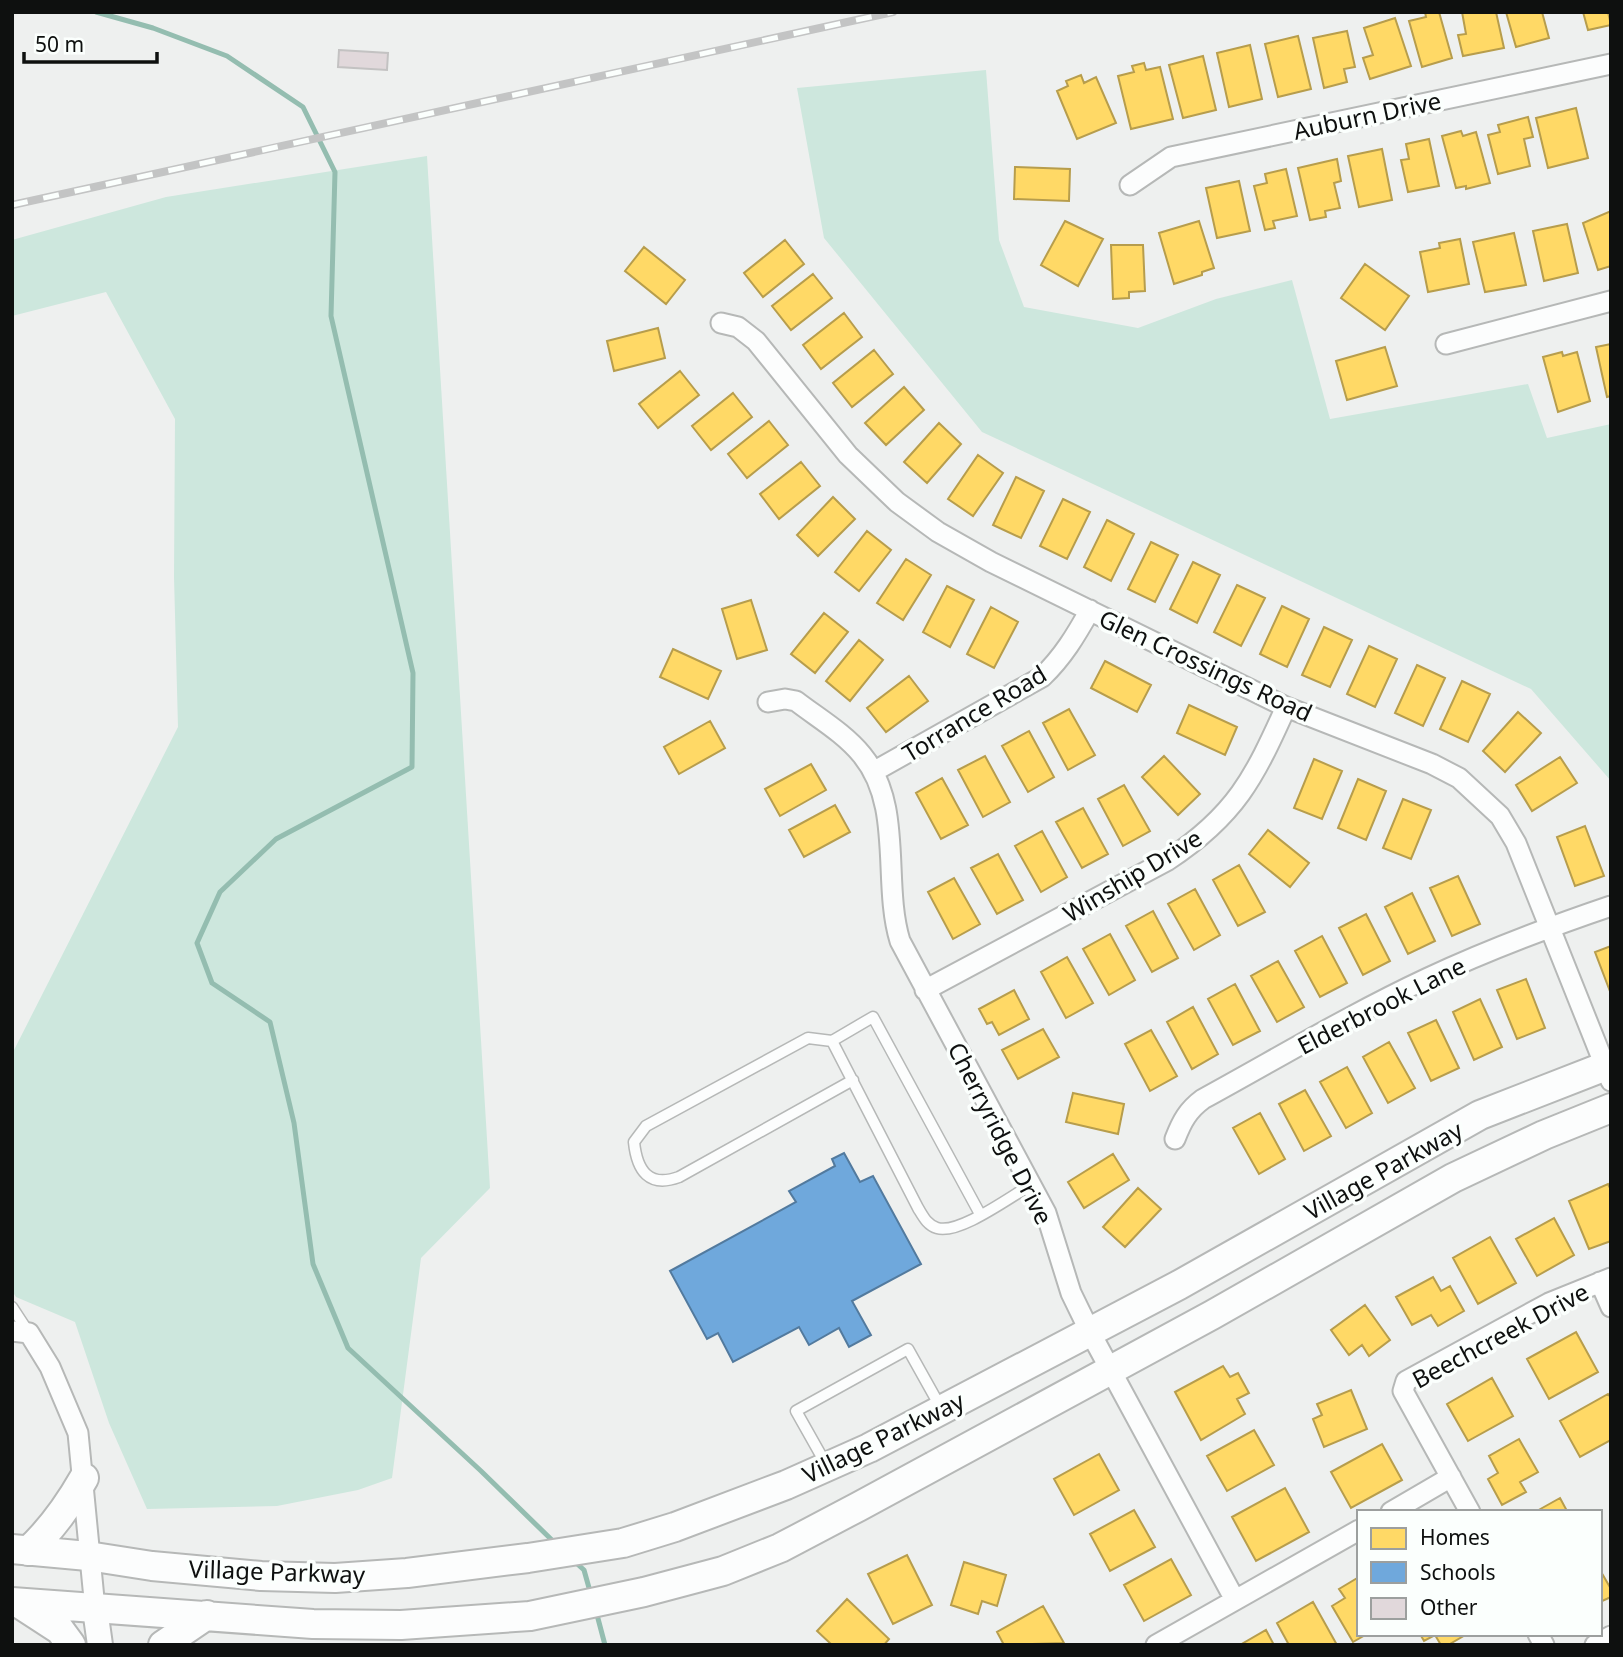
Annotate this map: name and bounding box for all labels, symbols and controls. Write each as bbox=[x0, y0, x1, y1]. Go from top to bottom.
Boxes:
scale bar bbox=[24, 21, 158, 65]
text: 50 m bbox=[35, 30, 84, 58]
street label: Auburn Drive bbox=[1290, 83, 1444, 147]
street label: Glen Crossings Road bbox=[1094, 601, 1318, 729]
street label: Torrance Road bbox=[896, 657, 1052, 769]
street label: Winship Drive bbox=[1057, 821, 1207, 929]
street label: Elderbrook Lane bbox=[1291, 948, 1471, 1062]
street label: Cherryridge Drive bbox=[941, 1036, 1061, 1230]
street label: Village Parkway bbox=[1298, 1112, 1469, 1227]
street label: Beechcreek Drive bbox=[1406, 1275, 1594, 1395]
street label: Village Parkway bbox=[797, 1383, 970, 1490]
legend bbox=[1357, 1510, 1602, 1636]
text: Homes bbox=[1420, 1523, 1490, 1551]
street label: Village Parkway bbox=[188, 1551, 366, 1591]
text: Schools bbox=[1420, 1558, 1495, 1586]
text: Other bbox=[1420, 1593, 1478, 1621]

